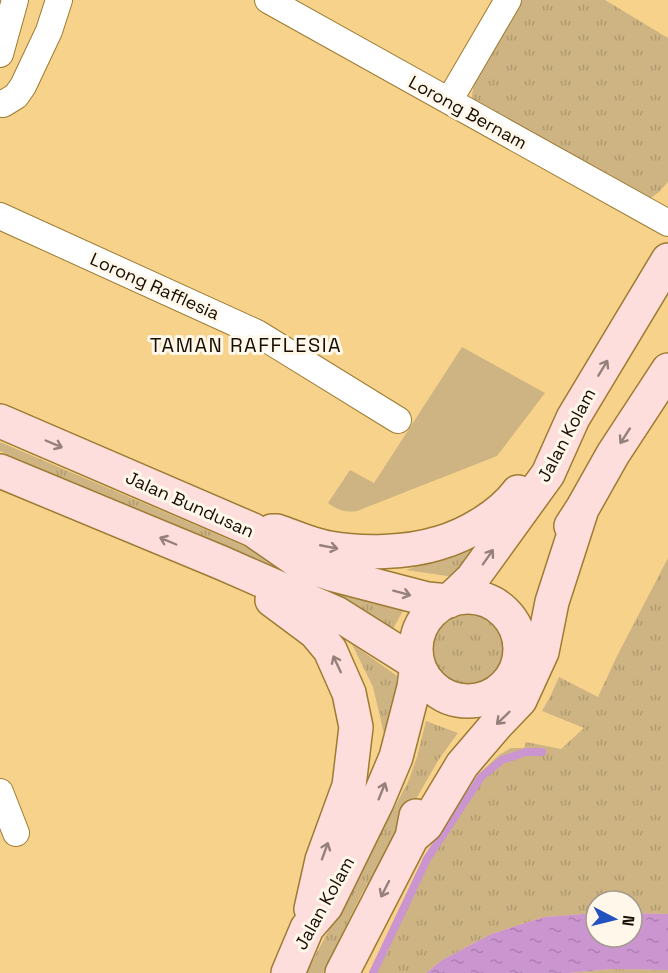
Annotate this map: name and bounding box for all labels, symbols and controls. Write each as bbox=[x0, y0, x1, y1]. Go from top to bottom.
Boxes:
street label: Lorong Bernam bbox=[405, 70, 531, 154]
street label: Lorong Rafflesia bbox=[87, 247, 223, 325]
district label: TAMAN RAFFLESIA bbox=[150, 332, 342, 358]
one-way arrow bbox=[597, 360, 609, 377]
street label: Jalan Kolam bbox=[532, 384, 600, 486]
one-way arrow bbox=[619, 428, 631, 444]
one-way arrow bbox=[44, 439, 62, 451]
street label: Jalan Bundusan bbox=[122, 465, 258, 543]
one-way arrow bbox=[159, 535, 177, 546]
one-way arrow bbox=[319, 542, 339, 553]
one-way arrow bbox=[482, 550, 494, 566]
one-way arrow bbox=[392, 587, 411, 599]
one-way arrow bbox=[330, 655, 342, 673]
one-way arrow bbox=[496, 711, 511, 725]
one-way arrow bbox=[377, 783, 388, 801]
one-way arrow bbox=[321, 842, 332, 861]
street label: Jalan Kolam bbox=[289, 852, 359, 954]
one-way arrow bbox=[379, 879, 390, 897]
north arrow bbox=[584, 889, 644, 949]
text: N bbox=[617, 914, 639, 927]

